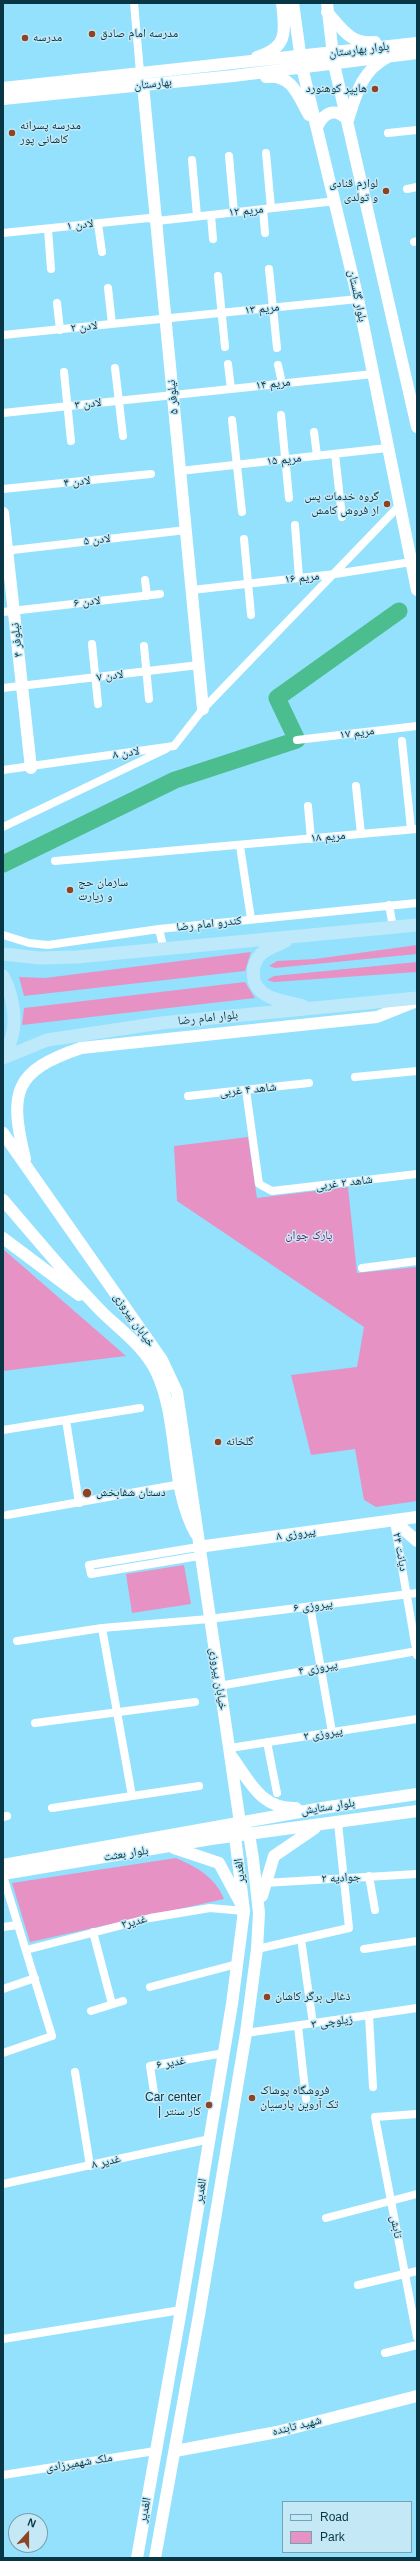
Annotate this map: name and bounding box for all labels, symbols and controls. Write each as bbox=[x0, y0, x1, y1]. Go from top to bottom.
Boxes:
place label: مدرسه امام صادق bbox=[100, 27, 178, 41]
marker: مدرسه امام صادق bbox=[87, 29, 97, 39]
place label: مدرسه bbox=[33, 31, 62, 45]
marker: مدرسه bbox=[20, 33, 30, 43]
street label: بلوار بهارستان bbox=[328, 39, 390, 61]
street label: بهارستان bbox=[133, 75, 173, 93]
place label: هایپر کوهنورد bbox=[306, 82, 367, 96]
marker: هایپر کوهنورد bbox=[370, 84, 380, 94]
place label: مدرسه پسرانه کاشانی پور bbox=[20, 119, 81, 147]
marker: مدرسه پسرانه کاشانی پور bbox=[7, 128, 17, 138]
place label: لوازم قنادی و تولدی bbox=[329, 177, 378, 205]
marker: لوازم قنادی و تولدی bbox=[381, 186, 391, 196]
street label: مریم ۱۲ bbox=[228, 202, 264, 220]
street label: لادن ۱ bbox=[66, 216, 94, 234]
street label: بلوار گلستان bbox=[344, 269, 370, 323]
street label: مریم ۱۳ bbox=[244, 300, 280, 318]
street label: لادن ۲ bbox=[70, 318, 98, 336]
street label: مریم ۱۴ bbox=[255, 375, 291, 393]
street label: نیلوفر ۵ bbox=[164, 379, 182, 415]
street label: لادن ۳ bbox=[74, 395, 102, 413]
street label: مریم ۱۵ bbox=[266, 451, 302, 469]
street label: لادن ۴ bbox=[63, 473, 91, 491]
place label: گروه خدمات پس از فروش کامش bbox=[305, 490, 379, 518]
marker: گروه خدمات پس از فروش کامش bbox=[382, 499, 392, 509]
street label: لادن ۵ bbox=[83, 531, 111, 549]
street label: مریم ۱۶ bbox=[284, 569, 320, 587]
street label: لادن ۶ bbox=[73, 593, 101, 611]
street label: نیلوفر ۴ bbox=[8, 622, 26, 658]
street label: لادن ۷ bbox=[96, 667, 124, 685]
street label: مریم ۱۷ bbox=[339, 724, 375, 742]
street label: لادن ۸ bbox=[112, 744, 140, 762]
street label: مریم ۱۸ bbox=[310, 828, 346, 846]
place label: سازمان حج و زیارت bbox=[78, 876, 128, 904]
marker: سازمان حج و زیارت bbox=[65, 885, 75, 895]
street label: کندرو امام رضا bbox=[176, 913, 242, 935]
street label: بلوار امام رضا bbox=[177, 1008, 239, 1028]
street label: شاهد ۴ غربی bbox=[219, 1080, 277, 1100]
street label: شاهد ۲ غربی bbox=[315, 1172, 373, 1194]
park label: پارک جوان bbox=[286, 1229, 332, 1243]
street label: خیابان پیروزی bbox=[110, 1290, 158, 1350]
place label: گلخانه bbox=[226, 1435, 254, 1449]
marker: گلخانه bbox=[213, 1437, 223, 1447]
place label: دستان شفابخش bbox=[96, 1486, 166, 1500]
marker: دستان شفابخش bbox=[81, 1487, 93, 1499]
street label: پیروزی ۸ bbox=[275, 1524, 317, 1544]
street label: دیانت ۲۴ bbox=[389, 1531, 411, 1573]
street label: پیروزی ۶ bbox=[292, 1596, 334, 1616]
street label: خیابان پیروزی bbox=[206, 1647, 230, 1711]
street label: پیروزی ۴ bbox=[297, 1657, 339, 1679]
street label: پیروزی ۲ bbox=[302, 1724, 344, 1744]
street label: بلوار ستایش bbox=[300, 1796, 356, 1818]
street label: بلوار بعثت bbox=[103, 1843, 149, 1865]
street label: الغدیر bbox=[231, 1858, 249, 1884]
street label: جوادیه ۲ bbox=[321, 1870, 361, 1886]
street label: غدیر۲ bbox=[120, 1912, 148, 1932]
place label: ذغالی برگر کاشان bbox=[275, 1990, 350, 2004]
marker: ذغالی برگر کاشان bbox=[262, 1992, 272, 2002]
street label: زیلوچی ۳ bbox=[310, 2012, 354, 2032]
street label: غدیر ۶ bbox=[155, 2053, 187, 2073]
place label: فروشگاه پوشاک تک آروین پارسیان bbox=[260, 2084, 338, 2112]
place label: Car center | کار سنتر bbox=[145, 2091, 201, 2119]
marker: فروشگاه پوشاک تک آروین پارسیان bbox=[247, 2093, 257, 2103]
marker: Car center | کار سنتر bbox=[204, 2100, 214, 2110]
street label: غدیر ۸ bbox=[90, 2152, 122, 2172]
street label: الغدیر bbox=[192, 2178, 210, 2204]
street label: تابش bbox=[387, 2215, 405, 2239]
street label: شهید تابنده bbox=[271, 2413, 323, 2439]
street label: ملک شهمیرزادی bbox=[45, 2451, 113, 2475]
street label: الغدیر bbox=[136, 2496, 154, 2524]
legend bbox=[282, 2501, 412, 2553]
text: Road bbox=[320, 2510, 349, 2524]
north arrow bbox=[8, 2513, 48, 2553]
text: N bbox=[26, 2516, 38, 2530]
text: Park bbox=[320, 2530, 345, 2544]

